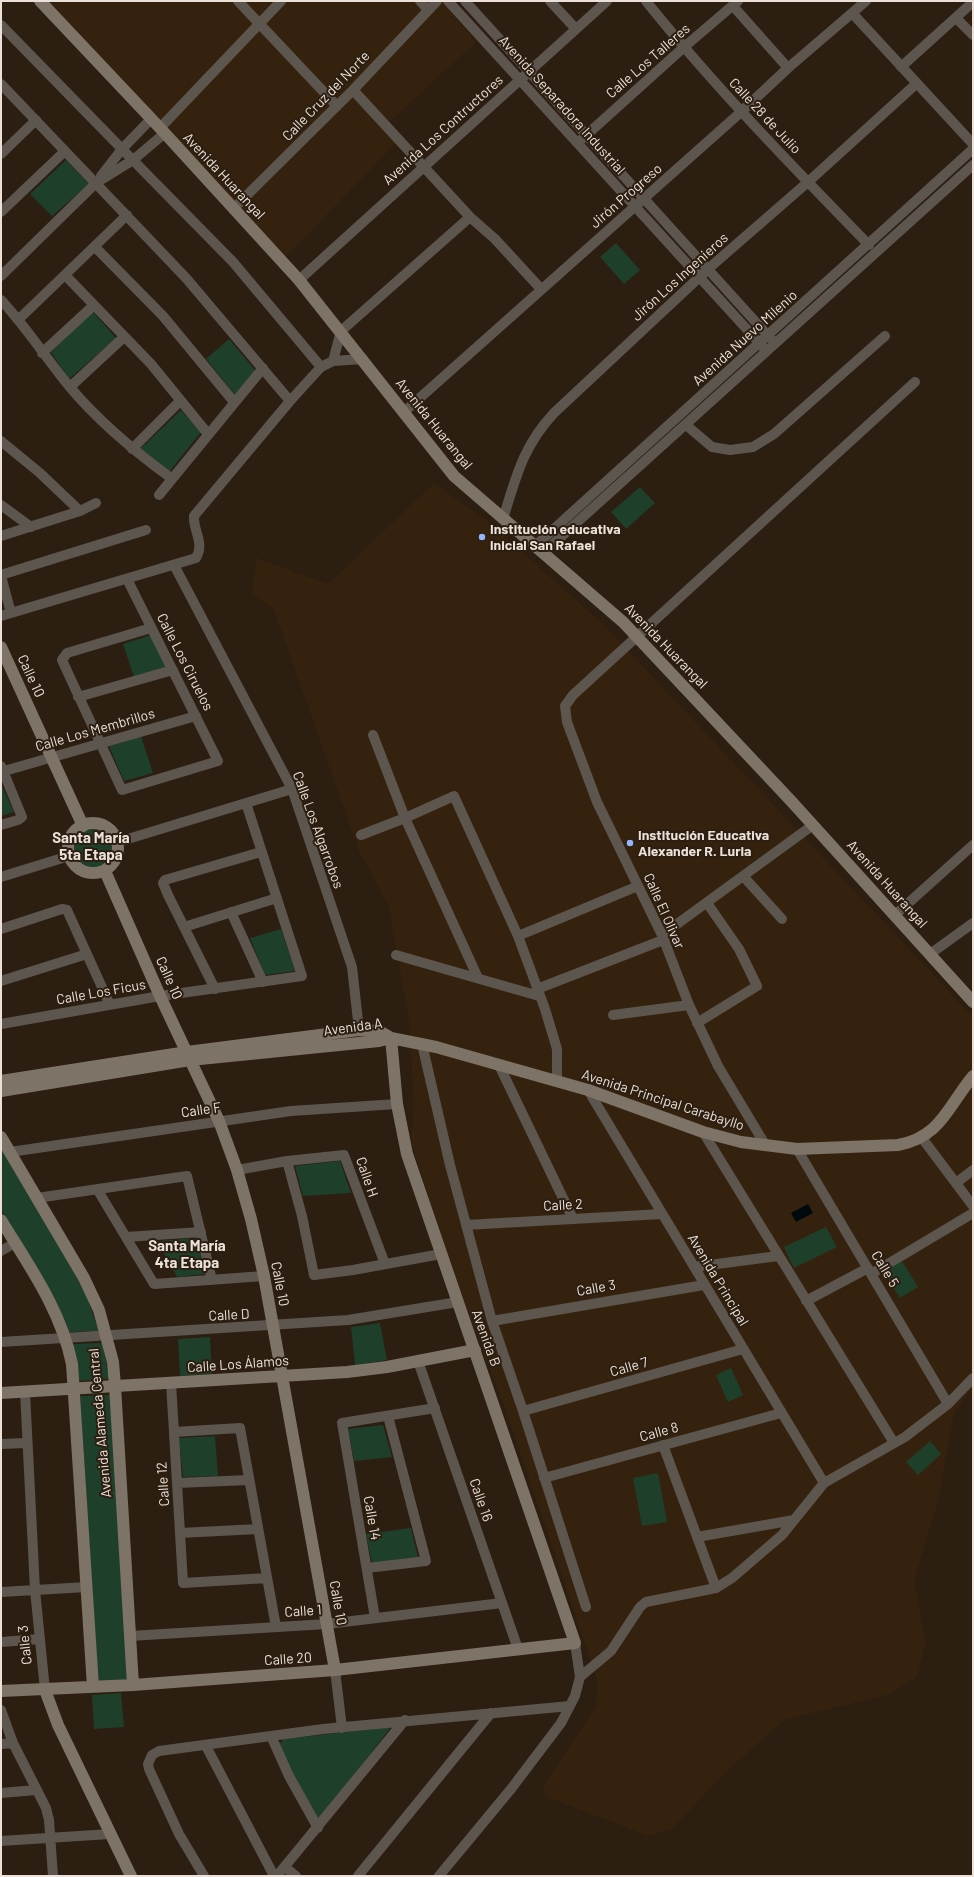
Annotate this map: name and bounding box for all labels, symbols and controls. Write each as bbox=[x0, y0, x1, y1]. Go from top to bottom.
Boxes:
street label: Calle Los Talleres bbox=[603, 20, 693, 102]
street label: Avenida Separadora Industrial bbox=[495, 32, 629, 178]
street label: Calle Cruz del Norte bbox=[279, 48, 373, 144]
street label: Avenida Los Contructores bbox=[379, 72, 507, 188]
street label: Calle 28 de Julio bbox=[726, 75, 804, 157]
street label: Avenida Huarangal bbox=[180, 129, 268, 223]
street label: Jirón Progreso bbox=[587, 160, 665, 232]
street label: Jirón Los Ingenieros bbox=[628, 229, 732, 325]
street label: Avenida Nuevo Milenio bbox=[689, 287, 801, 389]
street label: Avenida Huarangal bbox=[392, 375, 476, 473]
place label: Institución educativa inicial San Rafael bbox=[490, 521, 621, 554]
marker: Institución educativa inicial San Rafael bbox=[477, 532, 487, 542]
street label: Avenida Huarangal bbox=[621, 600, 711, 692]
street label: Calle Los Ciruelos bbox=[153, 610, 217, 714]
street label: Calle 10 bbox=[14, 652, 48, 700]
street label: Calle Los Membrillos bbox=[33, 705, 157, 755]
street label: Calle Los Algarrobos bbox=[289, 769, 347, 891]
place label: Institución Educativa Alexander R. Luria bbox=[638, 827, 769, 860]
district label: Santa María 5ta Etapa bbox=[52, 829, 130, 864]
street label: Avenida Huarangal bbox=[843, 837, 931, 931]
marker: Institución Educativa Alexander R. Luria bbox=[625, 838, 635, 848]
street label: Calle El Olivar bbox=[640, 871, 688, 951]
street label: Calle 10 bbox=[152, 954, 186, 1002]
street label: Calle Los Ficus bbox=[55, 976, 147, 1008]
street label: Avenida A bbox=[323, 1015, 383, 1039]
street label: Avenida Principal Carabayllo bbox=[580, 1066, 746, 1134]
street label: Calle F bbox=[180, 1099, 222, 1121]
street label: Calle H bbox=[352, 1155, 382, 1199]
street label: Calle 2 bbox=[543, 1196, 583, 1214]
street label: Avenida Principal bbox=[684, 1231, 752, 1329]
district label: Santa María 4ta Etapa bbox=[148, 1237, 226, 1272]
street label: Calle 5 bbox=[868, 1248, 902, 1290]
street label: Calle 10 bbox=[267, 1260, 293, 1308]
street label: Calle 3 bbox=[575, 1276, 617, 1300]
street label: Calle D bbox=[208, 1306, 250, 1324]
street label: Avenida B bbox=[468, 1307, 504, 1369]
street label: Avenida Alameda Central bbox=[85, 1347, 115, 1499]
street label: Calle Los Álamos bbox=[186, 1352, 290, 1376]
street label: Calle 7 bbox=[608, 1354, 650, 1380]
street label: Calle 8 bbox=[638, 1419, 680, 1445]
street label: Calle 12 bbox=[153, 1461, 173, 1507]
street label: Calle 16 bbox=[466, 1476, 496, 1524]
street label: Calle 14 bbox=[360, 1494, 384, 1542]
street label: Calle 10 bbox=[326, 1579, 350, 1627]
street label: Calle 1 bbox=[284, 1601, 322, 1621]
street label: Calle 3 bbox=[15, 1624, 35, 1666]
street label: Calle 20 bbox=[264, 1649, 312, 1669]

